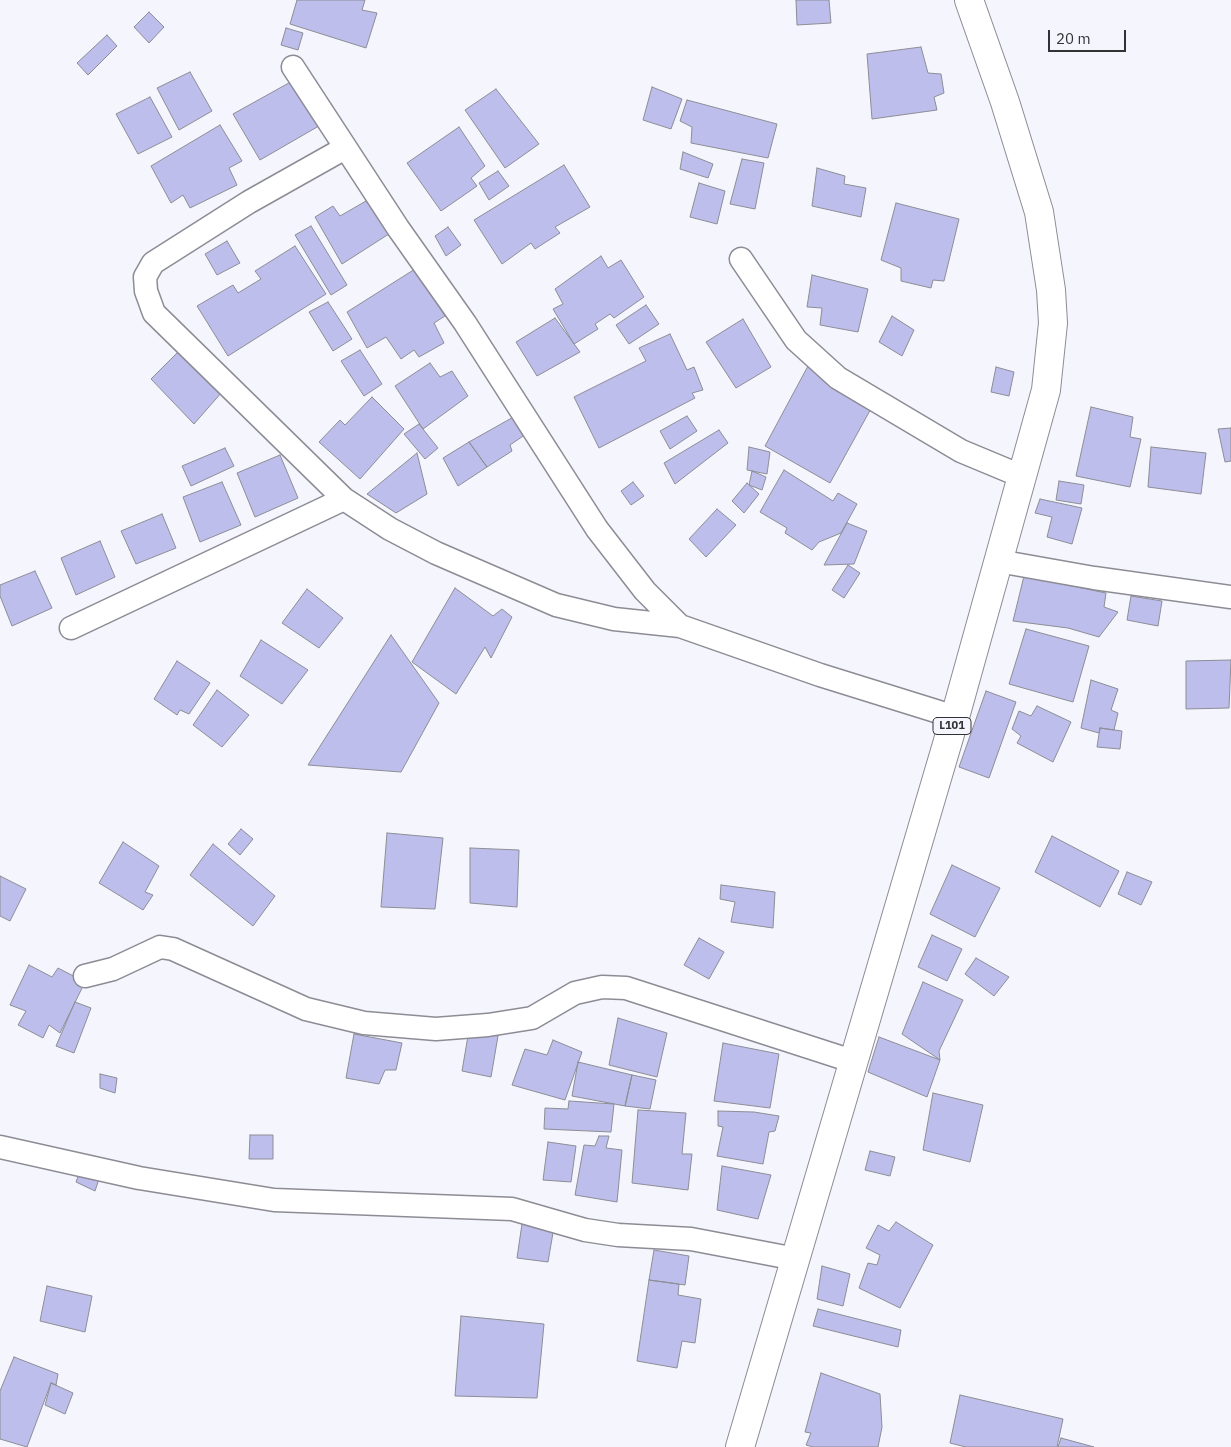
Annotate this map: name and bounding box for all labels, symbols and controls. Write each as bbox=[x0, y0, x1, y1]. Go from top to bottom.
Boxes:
scale bar bbox=[1051, 20, 1128, 52]
text: 20 m bbox=[1056, 29, 1091, 48]
road number: L101 bbox=[933, 718, 971, 734]

